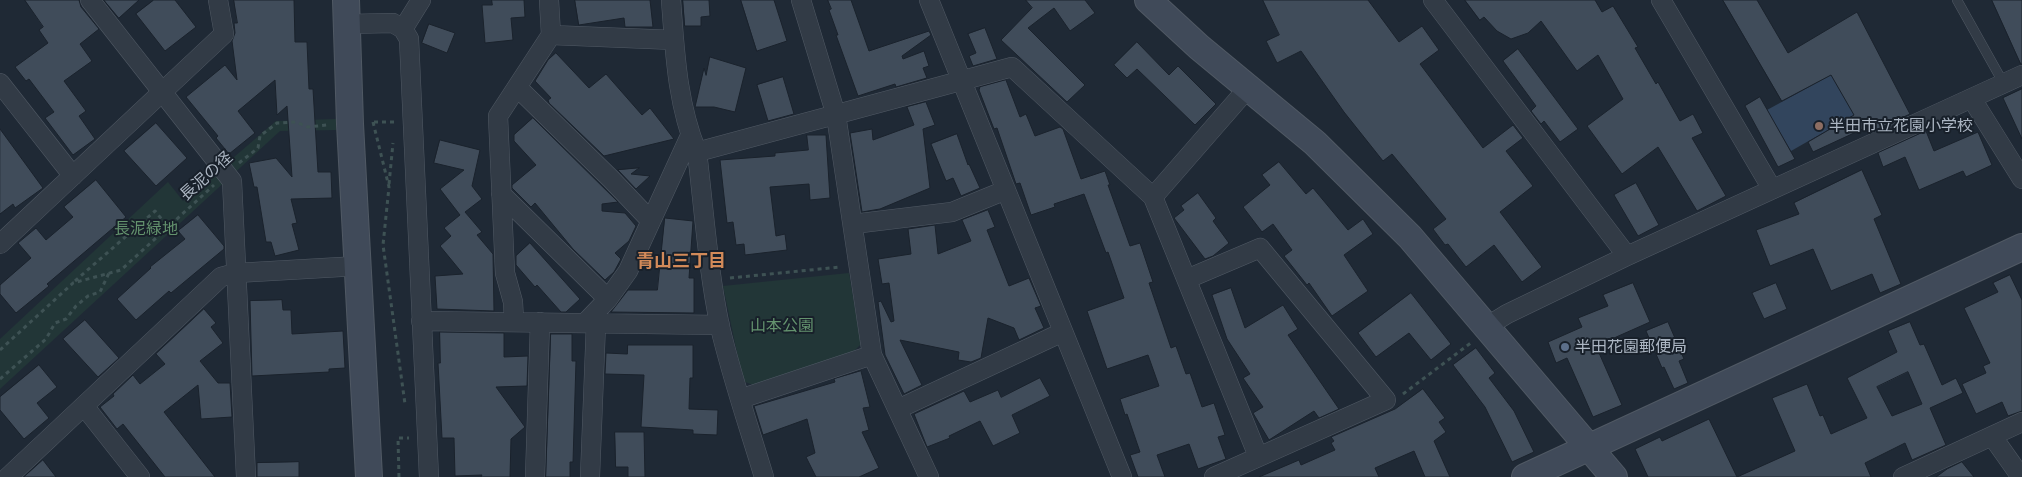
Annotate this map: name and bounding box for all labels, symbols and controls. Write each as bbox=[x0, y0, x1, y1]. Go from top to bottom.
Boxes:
place label: 半田市立花園小学校 bbox=[1829, 116, 1973, 136]
marker: 半田市立花園小学校 bbox=[1813, 120, 1825, 132]
street label: 長泥の径 bbox=[176, 147, 236, 205]
park label: 長泥緑地 bbox=[114, 219, 178, 239]
district label: 青山三丁目 bbox=[636, 250, 726, 272]
park label: 山本公園 bbox=[750, 316, 814, 336]
place label: 半田花園郵便局 bbox=[1575, 337, 1687, 357]
marker: 半田花園郵便局 bbox=[1559, 341, 1571, 353]

